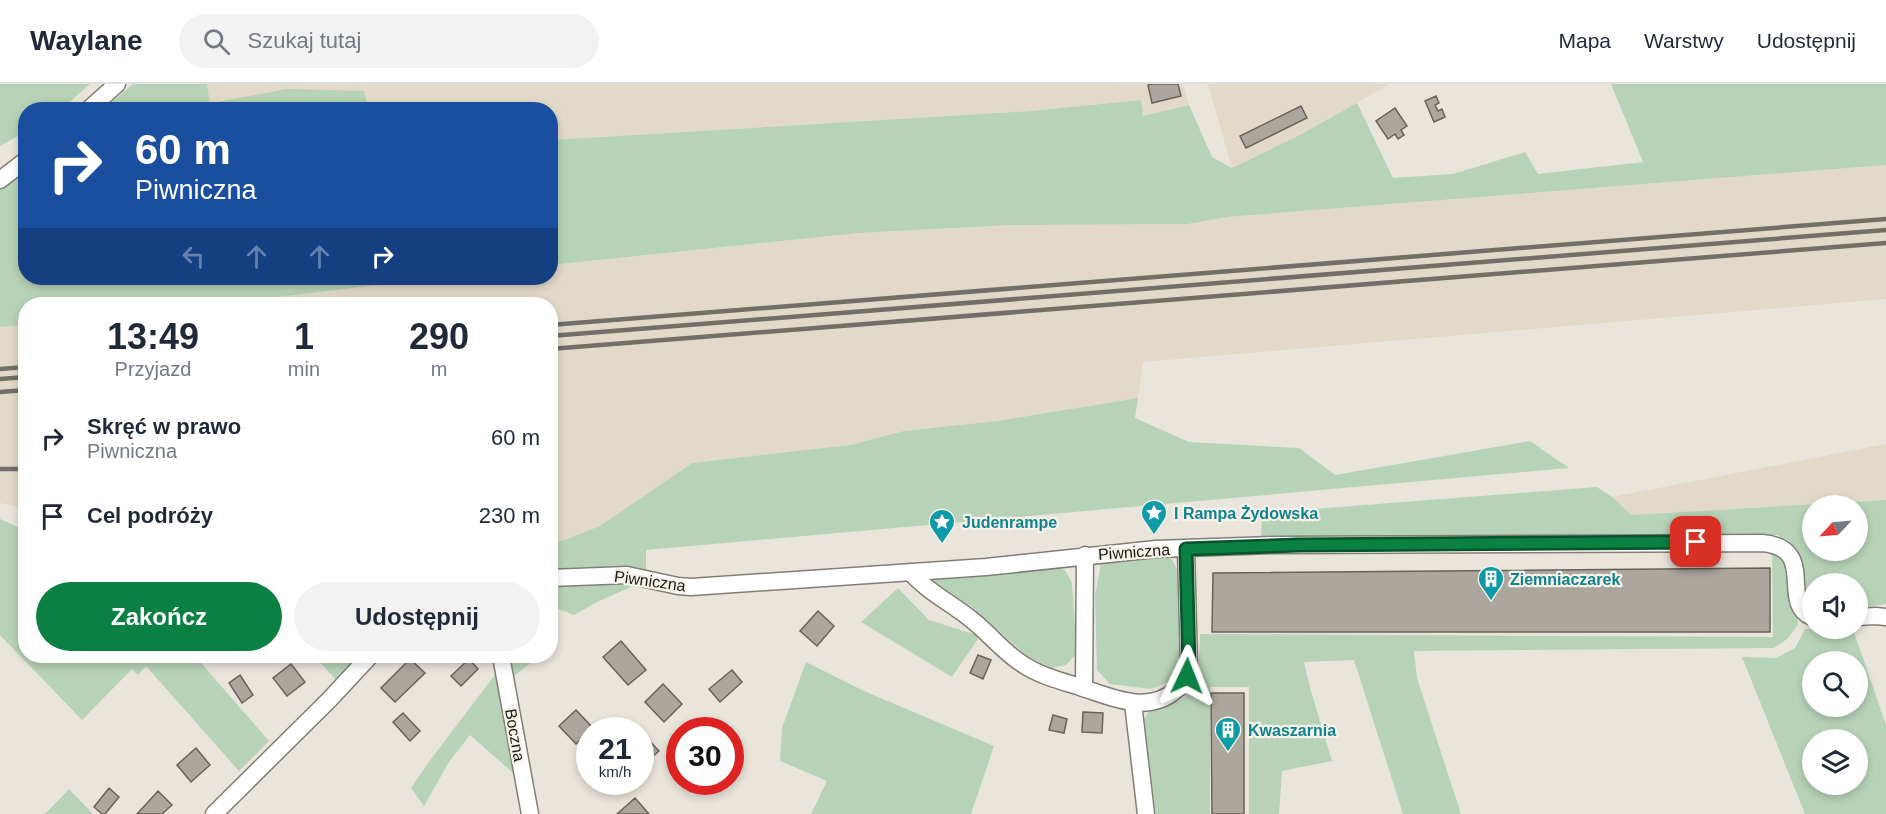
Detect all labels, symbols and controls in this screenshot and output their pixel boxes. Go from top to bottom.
search box [179,14,599,68]
text: Waylane [30,25,143,56]
icon: search [200,25,233,58]
text: Szukaj tutaj [248,28,361,53]
text: Mapa [1559,29,1611,52]
text: Warstwy [1644,29,1724,52]
text: Udostępnij [1757,29,1856,52]
icon: right [36,126,114,204]
text: 60 m [135,126,231,173]
text: Piwniczna [135,175,257,205]
icon: left [177,240,210,273]
icon: ahead [240,240,273,273]
icon: ahead [303,240,336,273]
icon: right [366,240,399,273]
text: 13:49 [107,316,199,357]
text: 1 [294,316,314,357]
text: 290 [409,316,469,357]
text: Przyjazd [115,358,191,380]
text: min [288,358,320,380]
text: m [431,358,447,380]
text: Skręć w prawo [87,414,241,439]
icon: right [36,422,69,455]
text: 60 m [491,425,540,450]
text: Piwniczna [87,440,177,462]
north arrow [1802,495,1868,561]
map controls [1802,495,1868,795]
place icon: I Rampa Żydowska [1139,498,1169,536]
icon: arrive [36,500,69,533]
text: Cel podróży [87,503,213,528]
text: 230 m [479,503,540,528]
place label: I Rampa Żydowska [1174,505,1318,522]
place icon: Judenrampe [927,507,957,545]
place label: Judenrampe [962,514,1057,531]
pin [1670,516,1721,567]
icon: arrive [1679,525,1712,558]
street label: Piwniczna [1097,541,1171,563]
building icon: Ziemniaczarek [1476,564,1506,602]
street label: Piwniczna [613,568,687,594]
place label: Ziemniaczarek [1510,571,1620,588]
button: sound [1802,573,1868,639]
button: Zakończ [36,582,282,651]
button: Udostępnij [294,582,540,651]
position arrow [1155,644,1219,708]
button: search [1802,651,1868,717]
street label: Boczna [502,707,528,763]
building icon: Kwaszarnia [1213,715,1243,753]
speed limit sign: 30 [666,717,744,795]
place label: Kwaszarnia [1248,722,1336,739]
button: layers [1802,729,1868,795]
text: 21 [598,732,632,765]
text: km/h [599,763,631,780]

